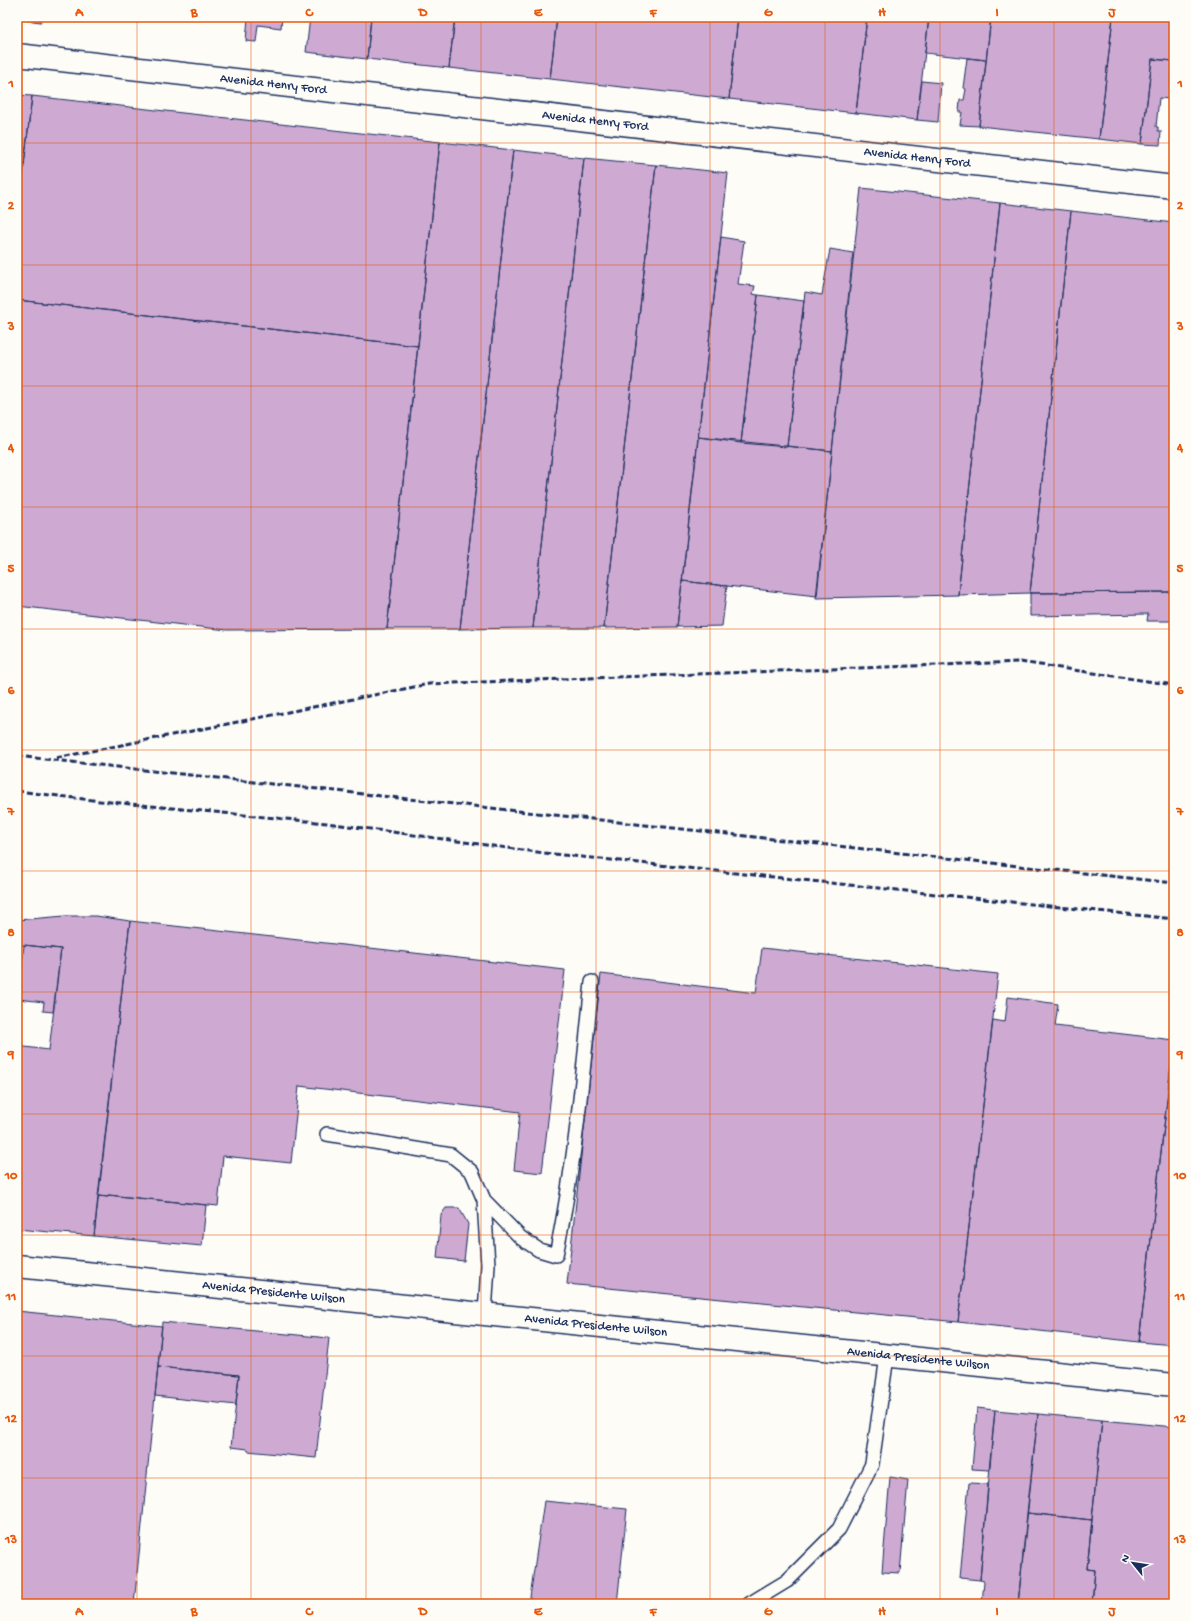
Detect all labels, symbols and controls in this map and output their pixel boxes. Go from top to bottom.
text: A [74,6,84,21]
text: B [190,6,199,21]
text: C [304,6,314,21]
text: D [418,6,428,21]
text: E [534,6,543,21]
text: F [649,6,658,21]
text: G [764,6,773,21]
text: H [878,6,886,21]
text: I [995,6,999,21]
text: J [1108,6,1117,21]
street label: Avenida Henry Ford [219,71,329,98]
text: 1 [7,77,14,92]
text: 1 [1176,77,1183,92]
street label: Avenida Henry Ford [541,107,651,135]
street label: Avenida Henry Ford [863,144,973,171]
text: 2 [8,199,15,214]
text: 2 [1177,199,1184,214]
text: 3 [7,320,15,335]
text: 3 [1176,320,1184,335]
text: 4 [7,441,15,456]
text: 4 [1176,441,1184,456]
text: 5 [8,562,15,577]
text: 5 [1177,562,1184,577]
text: 6 [8,684,15,699]
text: 6 [1177,684,1184,699]
text: 7 [7,805,16,820]
text: 7 [1176,805,1185,820]
text: 8 [7,926,15,941]
text: 8 [1176,926,1184,941]
text: 9 [7,1048,15,1063]
text: 9 [1176,1048,1184,1063]
text: 10 [4,1169,18,1184]
text: 10 [1173,1169,1187,1184]
street label: Avenida Presidente Wilson [202,1278,347,1307]
text: 11 [5,1290,16,1305]
text: 11 [1174,1290,1185,1305]
street label: Avenida Presidente Wilson [524,1311,669,1340]
street label: Avenida Presidente Wilson [846,1344,991,1374]
text: 12 [4,1412,17,1427]
text: 12 [1173,1412,1186,1427]
text: 13 [4,1533,17,1548]
text: 13 [1173,1533,1186,1548]
north arrow [1113,1543,1153,1583]
text: N [1119,1553,1133,1565]
text: A [74,1605,84,1620]
text: B [190,1605,199,1620]
text: C [304,1605,314,1620]
text: D [418,1605,428,1620]
text: E [534,1605,543,1620]
text: F [649,1605,658,1620]
text: G [764,1605,773,1620]
text: H [878,1605,886,1620]
text: I [995,1605,999,1620]
text: J [1108,1605,1117,1620]

